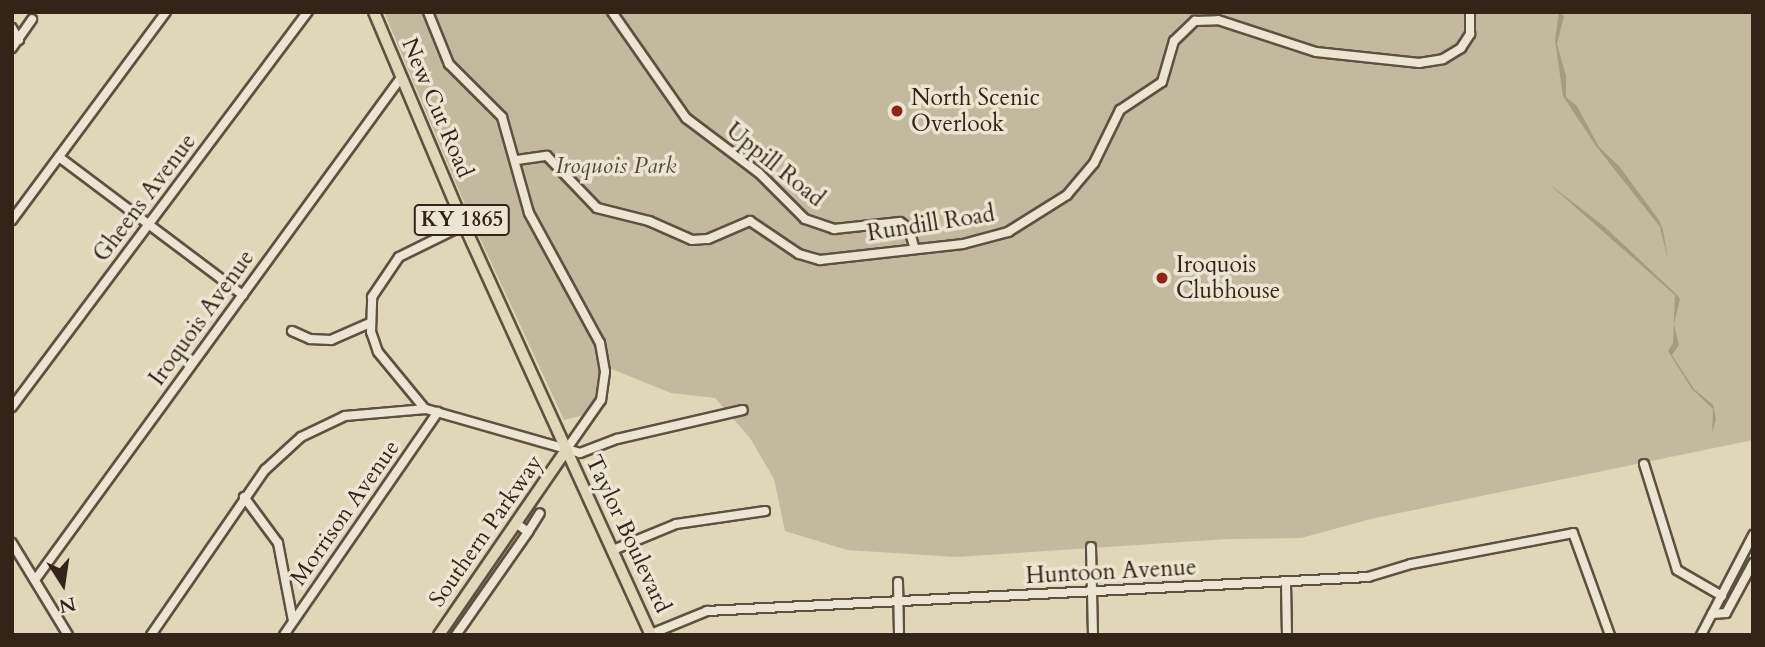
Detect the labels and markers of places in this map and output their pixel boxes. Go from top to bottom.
place label: North Scenic Overlook [911,84,1040,138]
marker: North Scenic Overlook [889,103,905,119]
place label: Iroquois Clubhouse [1176,251,1280,305]
marker: Iroquois Clubhouse [1154,270,1170,286]

